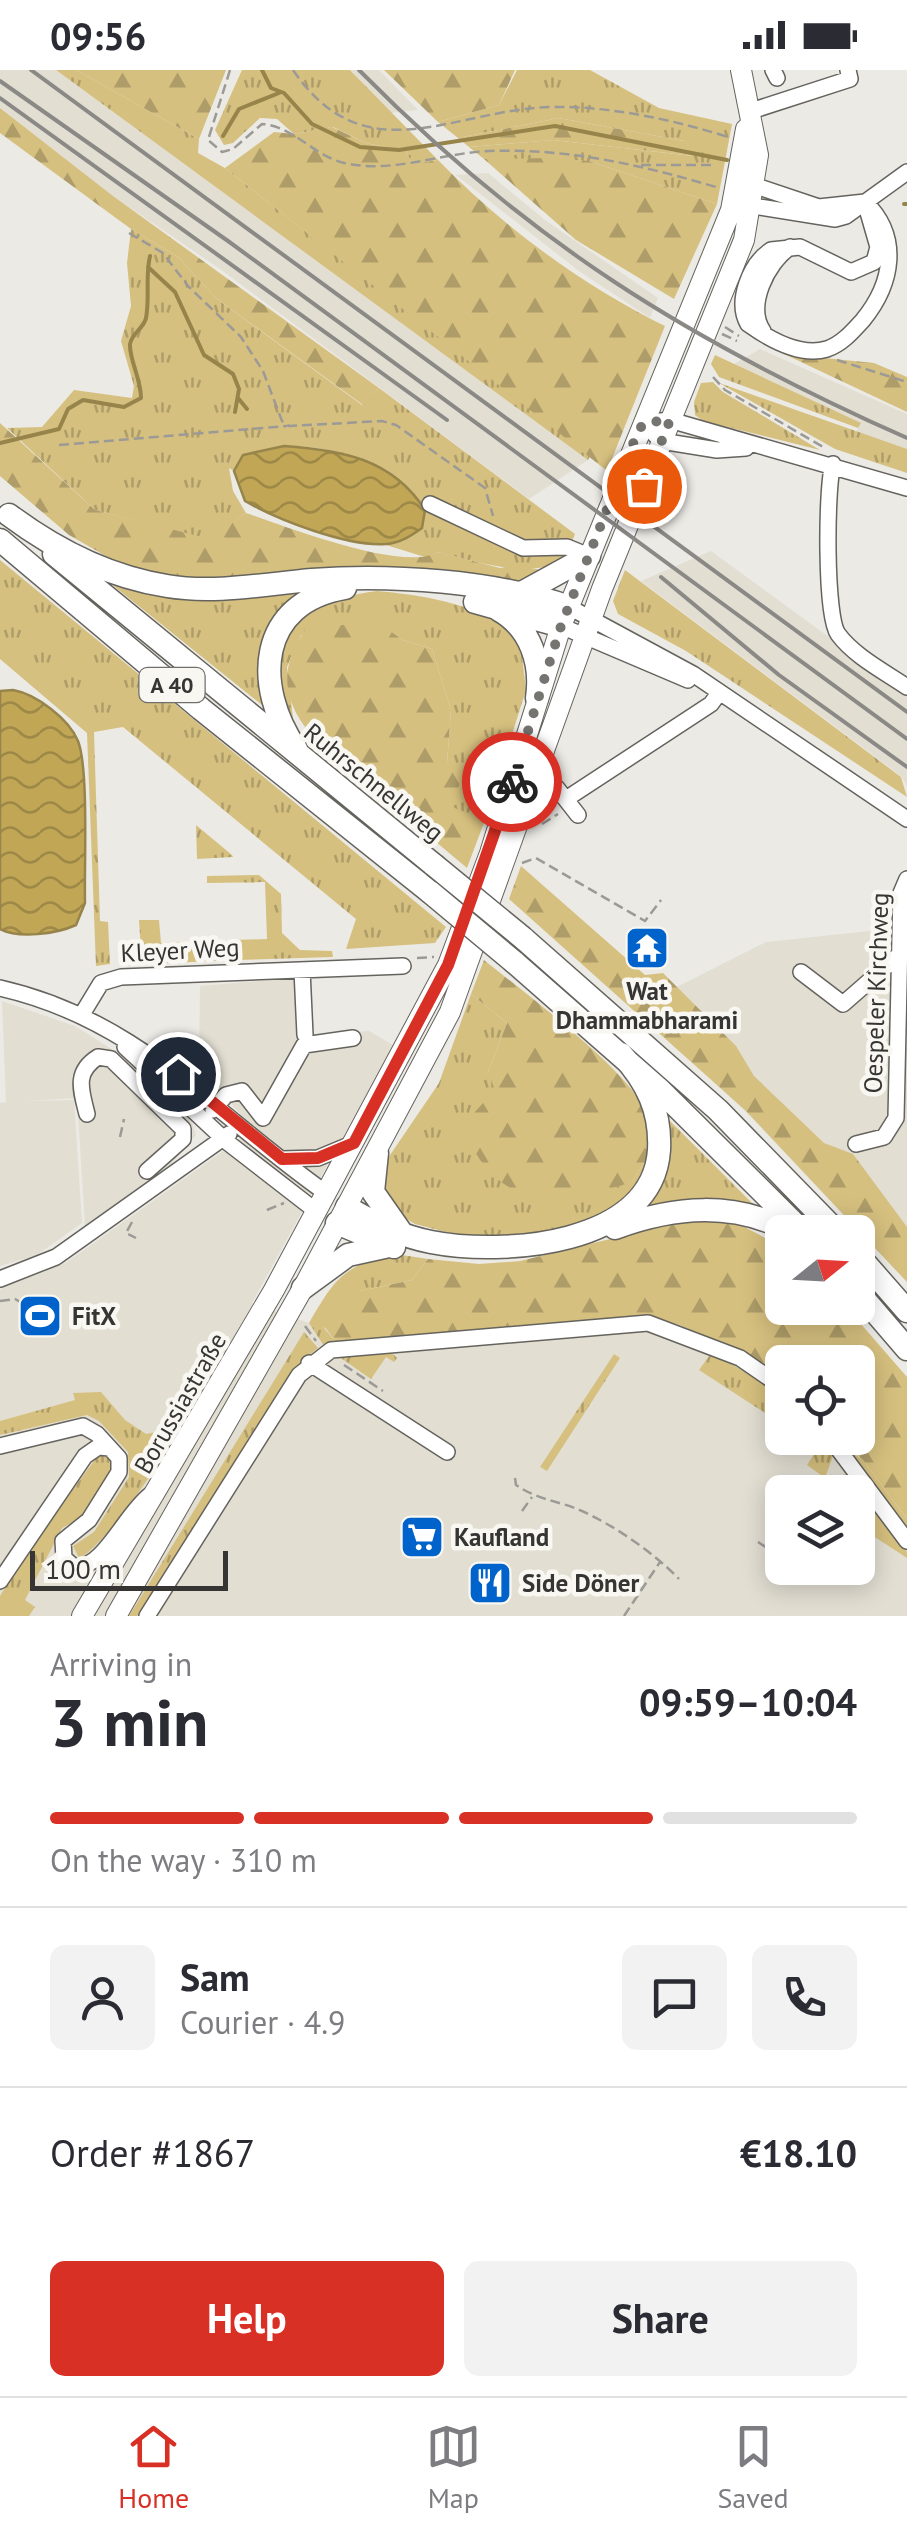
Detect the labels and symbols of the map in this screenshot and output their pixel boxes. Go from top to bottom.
pin [602,444,687,529]
road number: A 40 [140,668,204,702]
street label: Ruhrschnellweg [298,716,450,848]
courier [462,732,562,832]
street label: Oespeler Kirchweg [857,892,895,1094]
temple icon: Wat Dhammabharami [624,925,670,971]
street label: Kleyer Weg [120,931,240,969]
place label: Wat Dhammabharami [556,975,738,1036]
pin [136,1032,221,1117]
north arrow [765,1215,875,1325]
sports icon: FitX [17,1293,63,1339]
place label: FitX [72,1300,116,1332]
street label: Borussiastraße [127,1327,233,1479]
supermarket icon: Kaufland [399,1514,445,1560]
place label: Kaufland [454,1521,549,1553]
scale bar [30,1546,228,1590]
restaurant icon: Side Döner [467,1560,513,1606]
place label: Side Döner [522,1567,639,1599]

